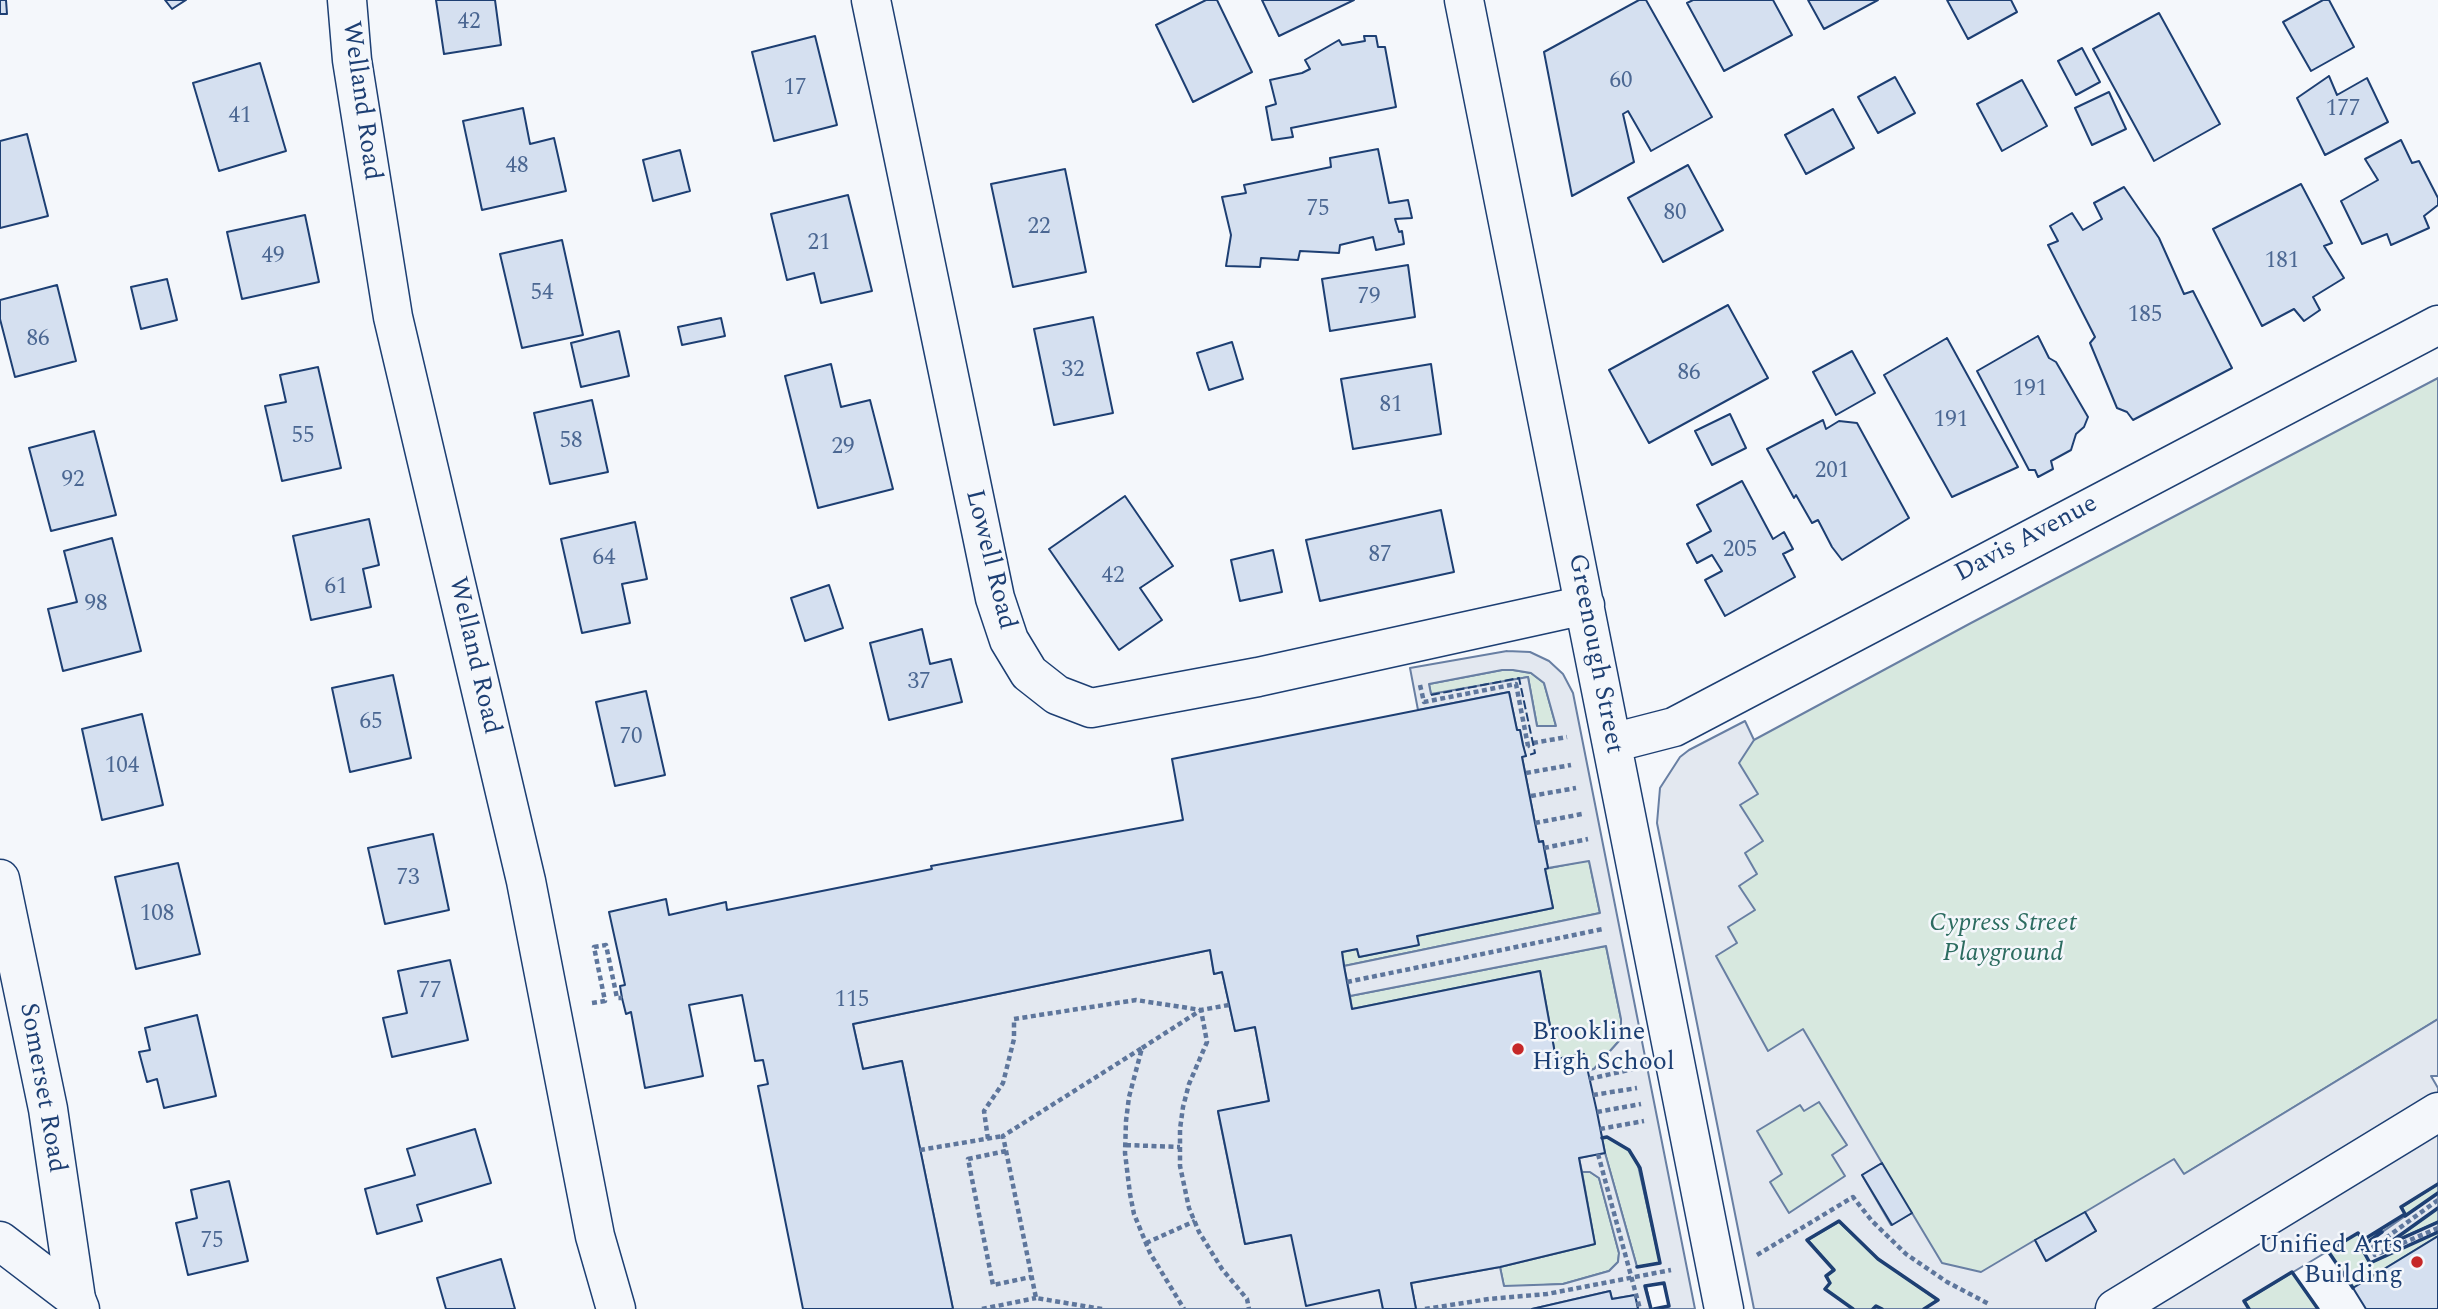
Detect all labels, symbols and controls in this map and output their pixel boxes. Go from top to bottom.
house number: 42 [458,9,480,37]
street label: Welland Road [333,19,387,183]
house number: 60 [1610,68,1632,96]
house number: 17 [784,75,806,103]
house number: 177 [2326,96,2360,124]
house number: 41 [229,103,251,131]
house number: 48 [506,153,528,181]
house number: 75 [1307,196,1329,224]
house number: 80 [1664,200,1686,228]
house number: 22 [1028,214,1050,242]
house number: 21 [808,230,830,258]
house number: 49 [262,243,284,271]
house number: 181 [2265,248,2299,276]
house number: 54 [531,280,553,308]
house number: 79 [1358,284,1380,312]
house number: 185 [2128,302,2162,330]
house number: 86 [27,326,49,354]
house number: 32 [1062,357,1084,385]
house number: 86 [1678,360,1700,388]
house number: 191 [2013,376,2047,404]
house number: 81 [1380,392,1402,420]
house number: 191 [1934,407,1968,435]
house number: 55 [292,423,314,451]
house number: 58 [560,428,582,456]
house number: 29 [832,434,854,462]
house number: 201 [1815,458,1849,486]
house number: 92 [62,467,84,495]
street label: Lowell Road [957,487,1021,633]
street label: Davis Avenue [1950,489,2104,591]
house number: 205 [1723,537,1757,565]
house number: 87 [1369,542,1391,570]
house number: 64 [593,545,615,573]
street label: Greenough Street [1559,551,1629,757]
house number: 42 [1102,563,1124,591]
house number: 61 [325,574,347,602]
street label: Welland Road [440,574,506,738]
house number: 98 [85,591,107,619]
house number: 37 [908,669,930,697]
house number: 65 [360,709,382,737]
house number: 70 [620,724,642,752]
house number: 104 [105,753,139,781]
house number: 73 [397,865,419,893]
house number: 108 [140,901,174,929]
park label: Cypress Street Playground [1929,909,2077,970]
house number: 77 [419,978,441,1006]
house number: 115 [835,987,869,1015]
street label: Somerset Road [11,1001,71,1175]
place label: Brookline High School [1532,1018,1675,1080]
marker: Brookline High School [1510,1041,1526,1057]
house number: 75 [201,1228,223,1256]
place label: Unified Arts Building [2258,1231,2403,1292]
marker: Unified Arts Building [2409,1254,2425,1270]

